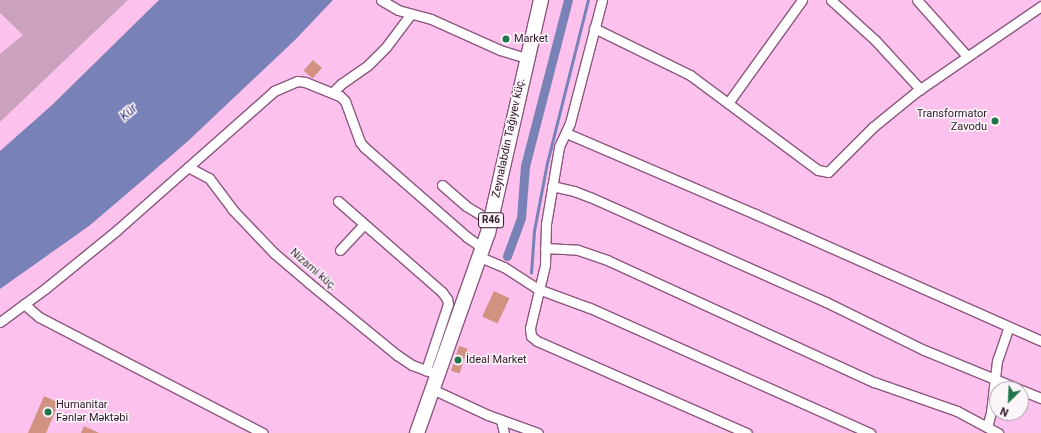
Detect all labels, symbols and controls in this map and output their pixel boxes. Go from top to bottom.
place label: Market [514,32,548,46]
marker: Market [501,34,511,44]
street label: Zeynalabdin Tağıyev küç. [490,77,528,199]
water label: Kür [118,102,140,124]
place label: Transformator Zavodu [917,108,987,134]
marker: Transformator Zavodu [990,116,1000,126]
road number: R46 [478,212,504,228]
street label: Nizami küç. [287,246,339,294]
place label: İdeal Market [466,353,527,367]
marker: İdeal Market [453,355,463,365]
north arrow [989,381,1029,421]
place label: Humanitar Fənlər Məktəbi [56,399,128,425]
text: N [998,404,1011,419]
marker: Humanitar Fənlər Məktəbi [43,407,53,417]

